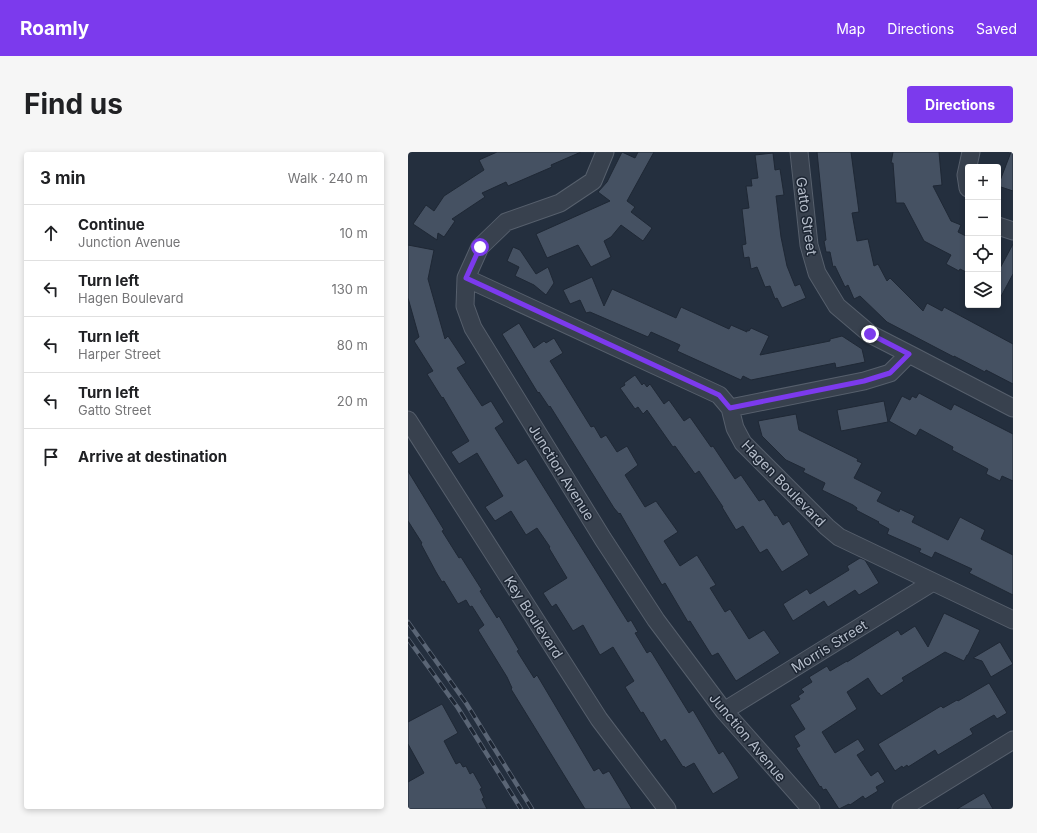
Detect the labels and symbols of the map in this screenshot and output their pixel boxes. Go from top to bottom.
street label: Gatto Street [793,176,821,257]
route start [471,238,489,256]
route end [861,325,879,343]
street label: Junction Avenue [526,421,598,523]
street label: Hagen Boulevard [738,436,830,530]
street label: Key Boulevard [501,573,567,661]
street label: Morris Street [788,616,870,676]
street label: Junction Avenue [706,689,790,785]

